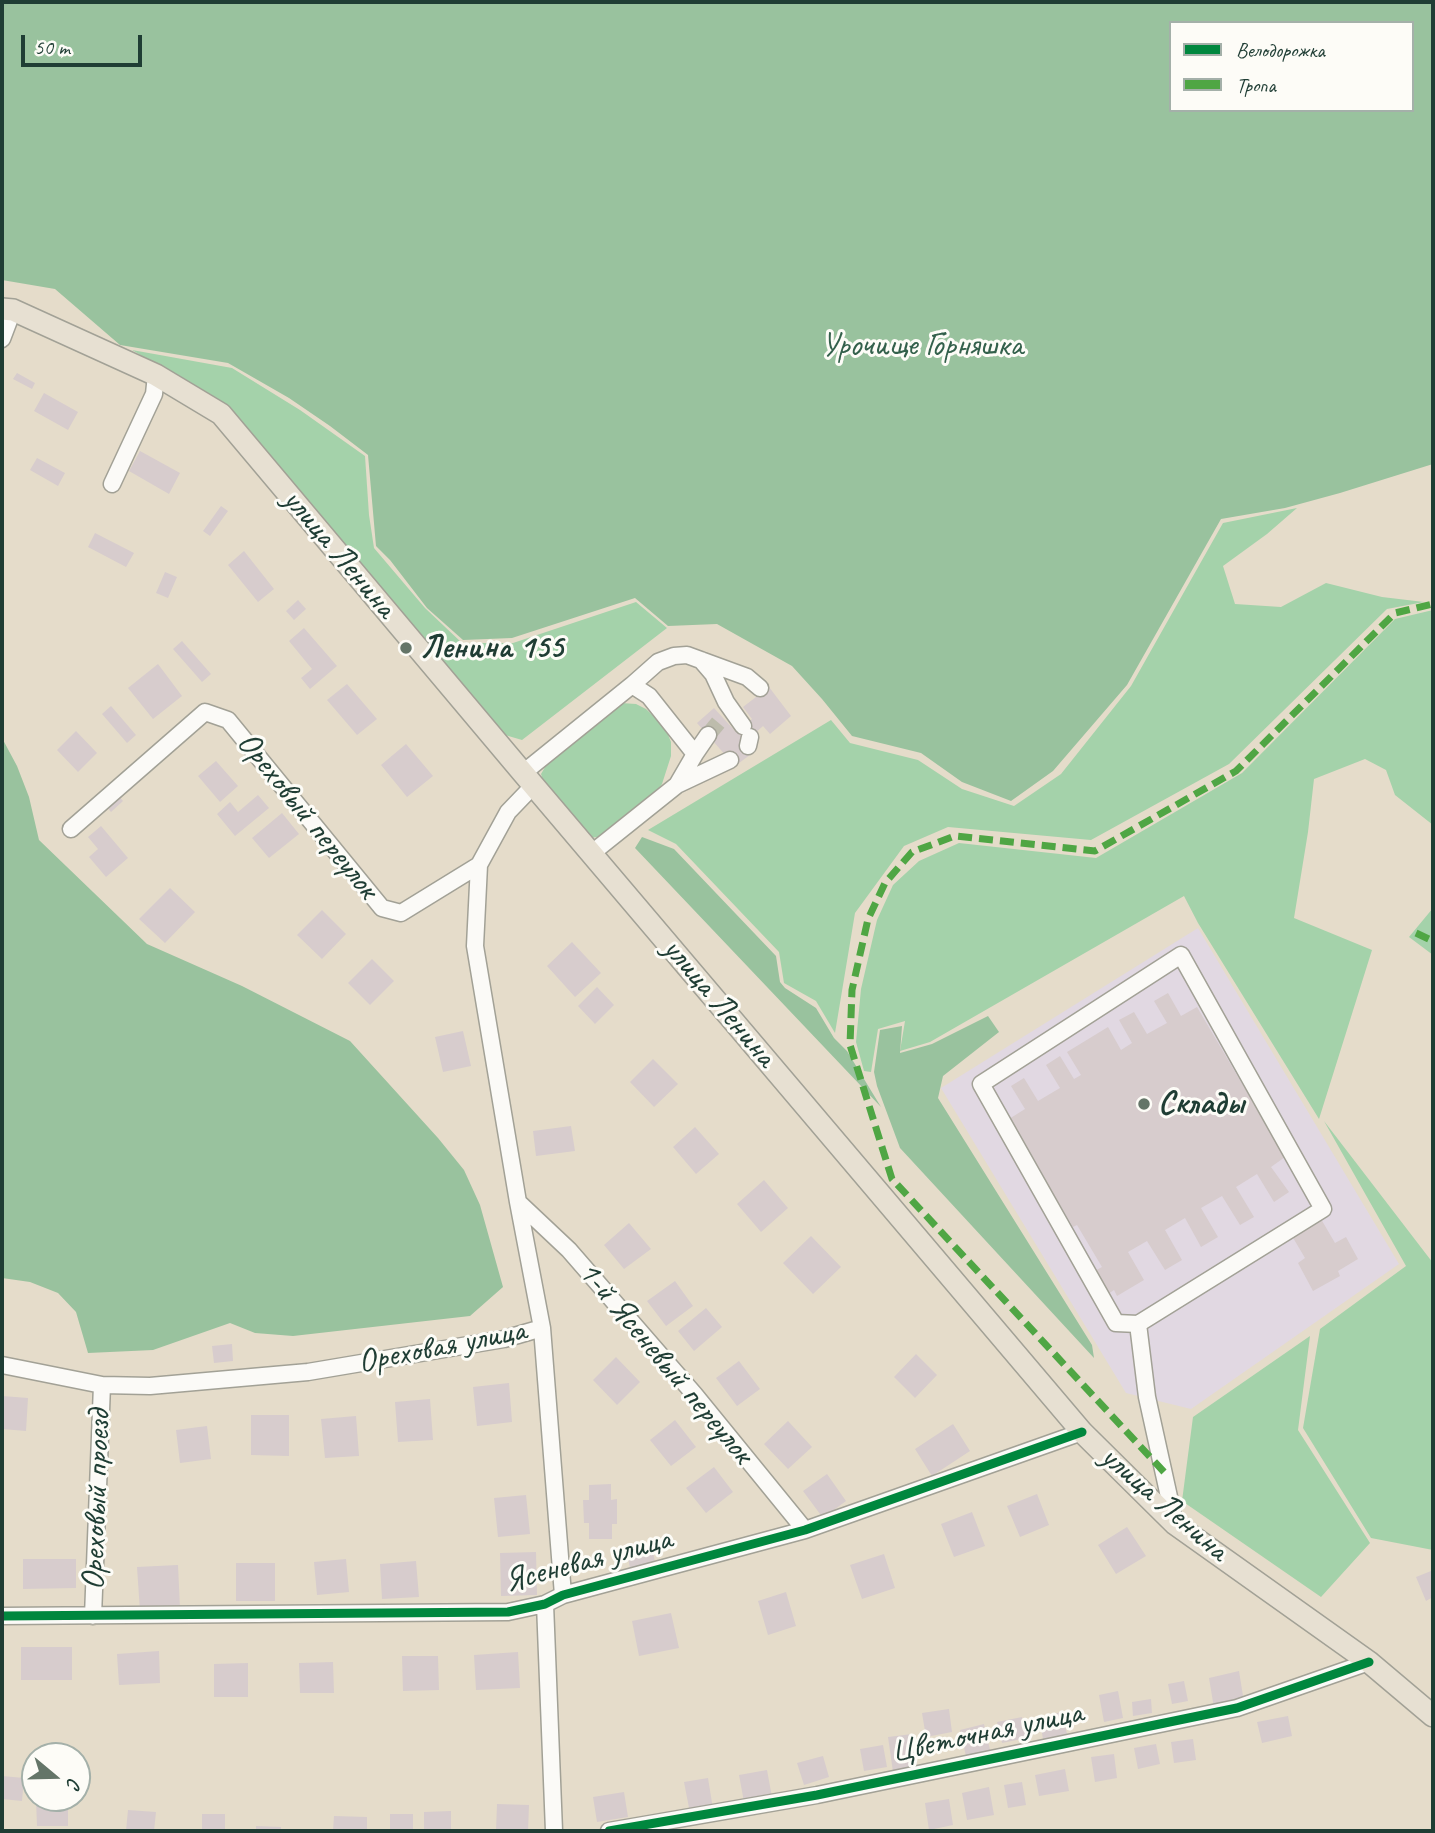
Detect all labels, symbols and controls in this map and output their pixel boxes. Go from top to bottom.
scale bar [24,21,145,65]
legend [1169,21,1414,112]
text: 50 m [34,34,70,60]
text: Велодорожка [1236,37,1325,63]
text: Тропа [1236,72,1276,98]
park label: Урочище Горняшка [821,326,1023,366]
street label: улица Ленина [274,481,404,627]
place label: Ленина 155 [420,628,563,668]
marker: Ленина 155 [398,640,414,656]
street label: Ореховый переулок [228,724,386,908]
street label: улица Ленина [654,930,784,1076]
place label: Склады [1158,1084,1244,1124]
marker: Склады [1136,1096,1152,1112]
street label: 1-й Ясеневый переулок [569,1254,761,1472]
street label: Ореховая улица [355,1311,529,1383]
street label: Ореховый проезд [74,1409,120,1591]
street label: улица Ленина [1092,1438,1236,1570]
street label: Ясеневая улица [500,1520,676,1602]
street label: Цветочная улица [888,1693,1086,1773]
north arrow [21,1742,91,1812]
text: С [61,1775,87,1792]

